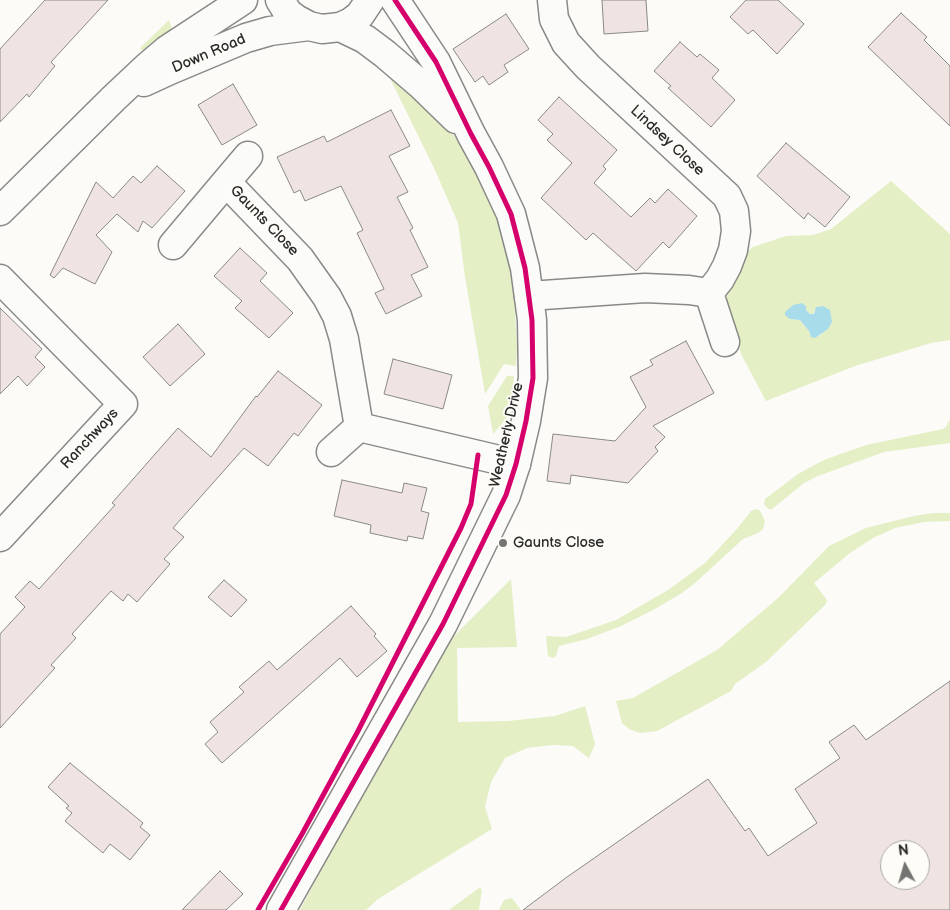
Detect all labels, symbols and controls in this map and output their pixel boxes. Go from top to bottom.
street label: Down Road [170,30,248,78]
street label: Lindsey Close [626,102,708,180]
street label: Gaunts Close [226,182,302,260]
street label: Weatherly Drive [486,381,528,489]
street label: Ranchways [57,405,123,473]
place label: Gaunts Close [513,534,604,552]
marker: Gaunts Close [497,537,509,549]
north arrow [880,840,930,890]
text: N [897,842,910,860]

